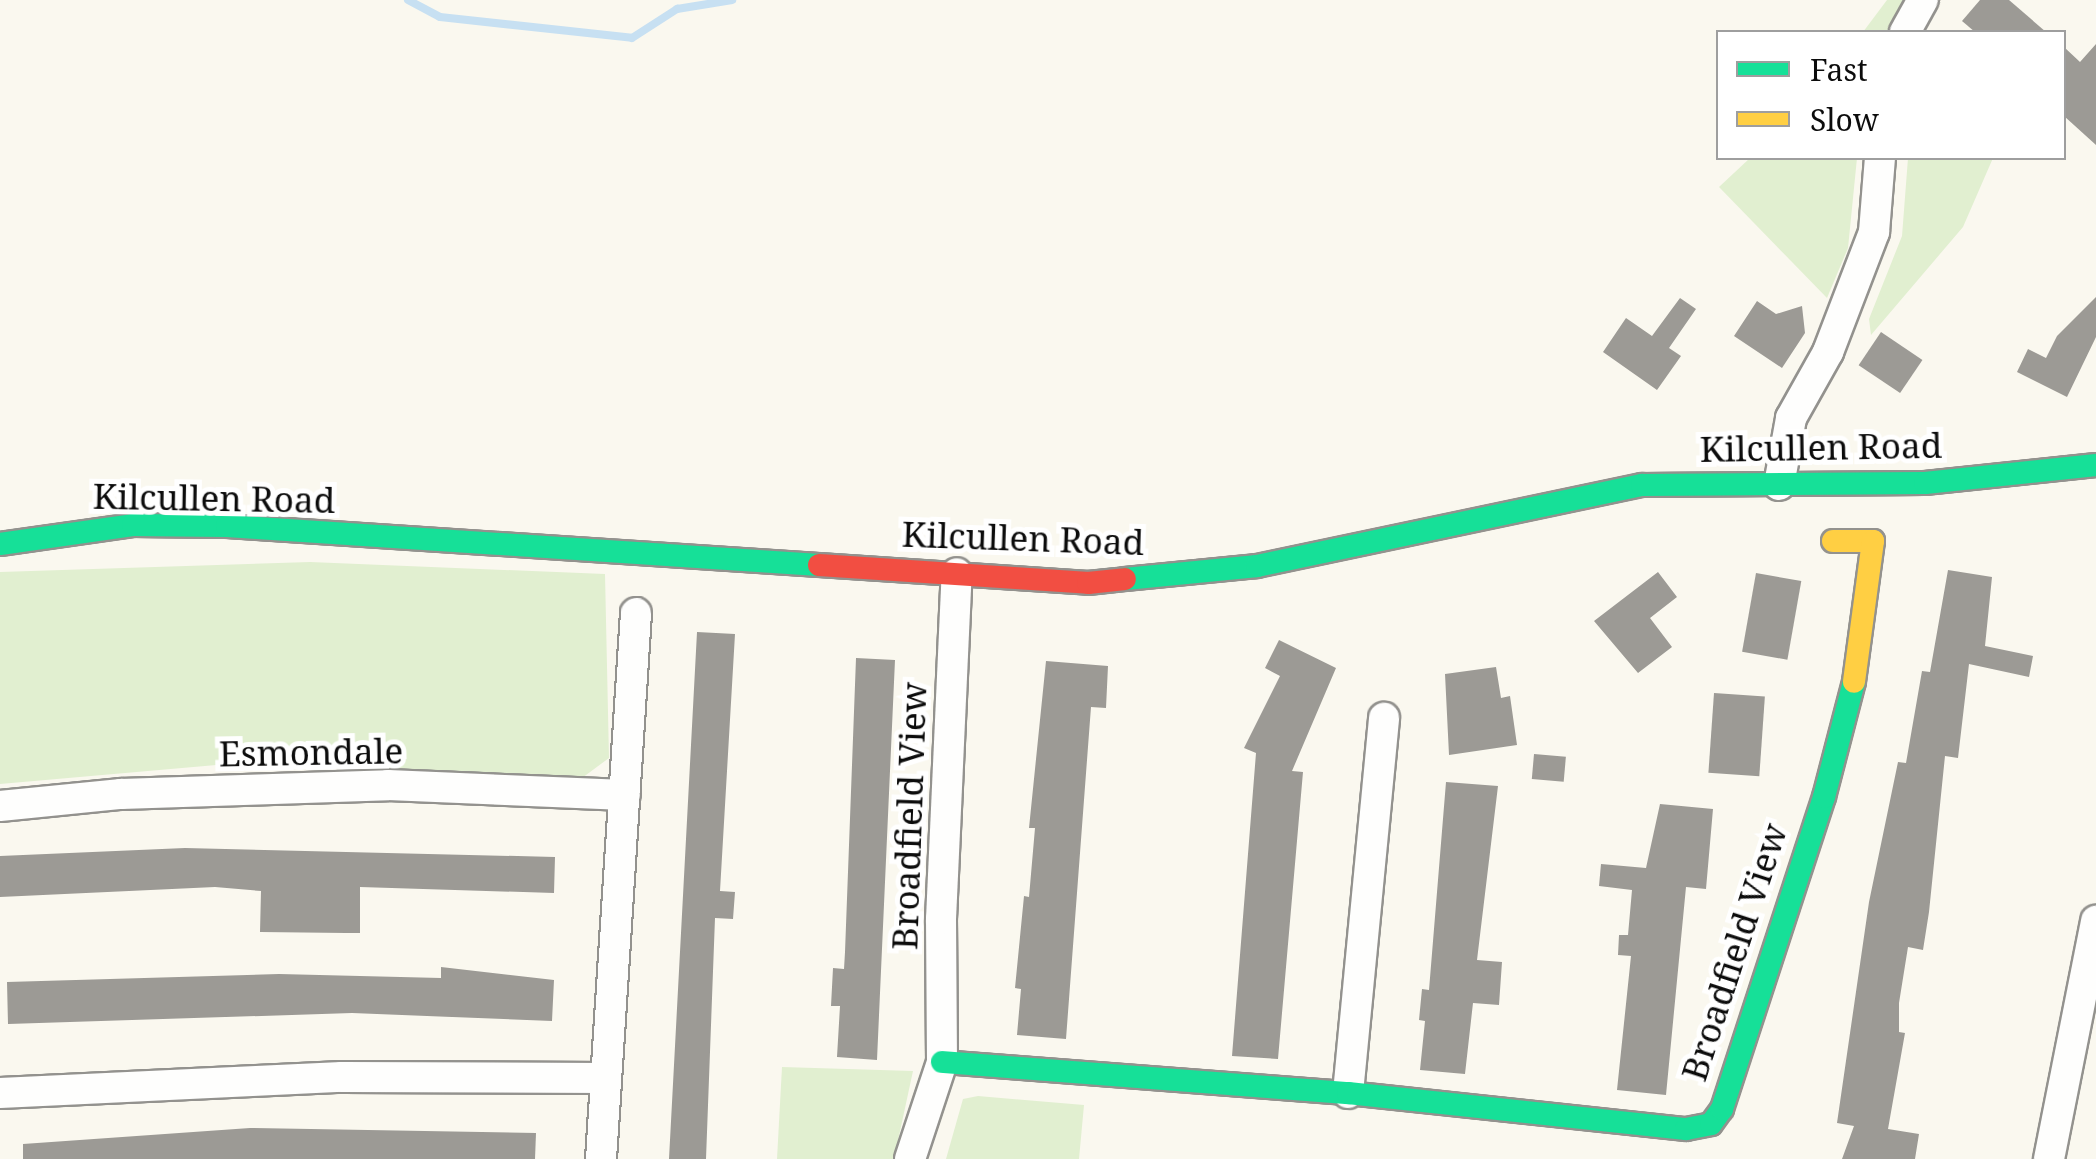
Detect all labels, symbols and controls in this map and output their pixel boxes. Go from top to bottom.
legend [1716,30,2066,160]
text: Fast [1810,49,1867,90]
text: Slow [1810,99,1879,140]
street label: Kilcullen Road [1699,424,1943,470]
street label: Kilcullen Road [92,475,336,521]
street label: Kilcullen Road [901,513,1145,563]
street label: Broadfield View [883,681,935,951]
street label: Esmondale [219,729,403,775]
street label: Broadfield View [1673,818,1795,1086]

